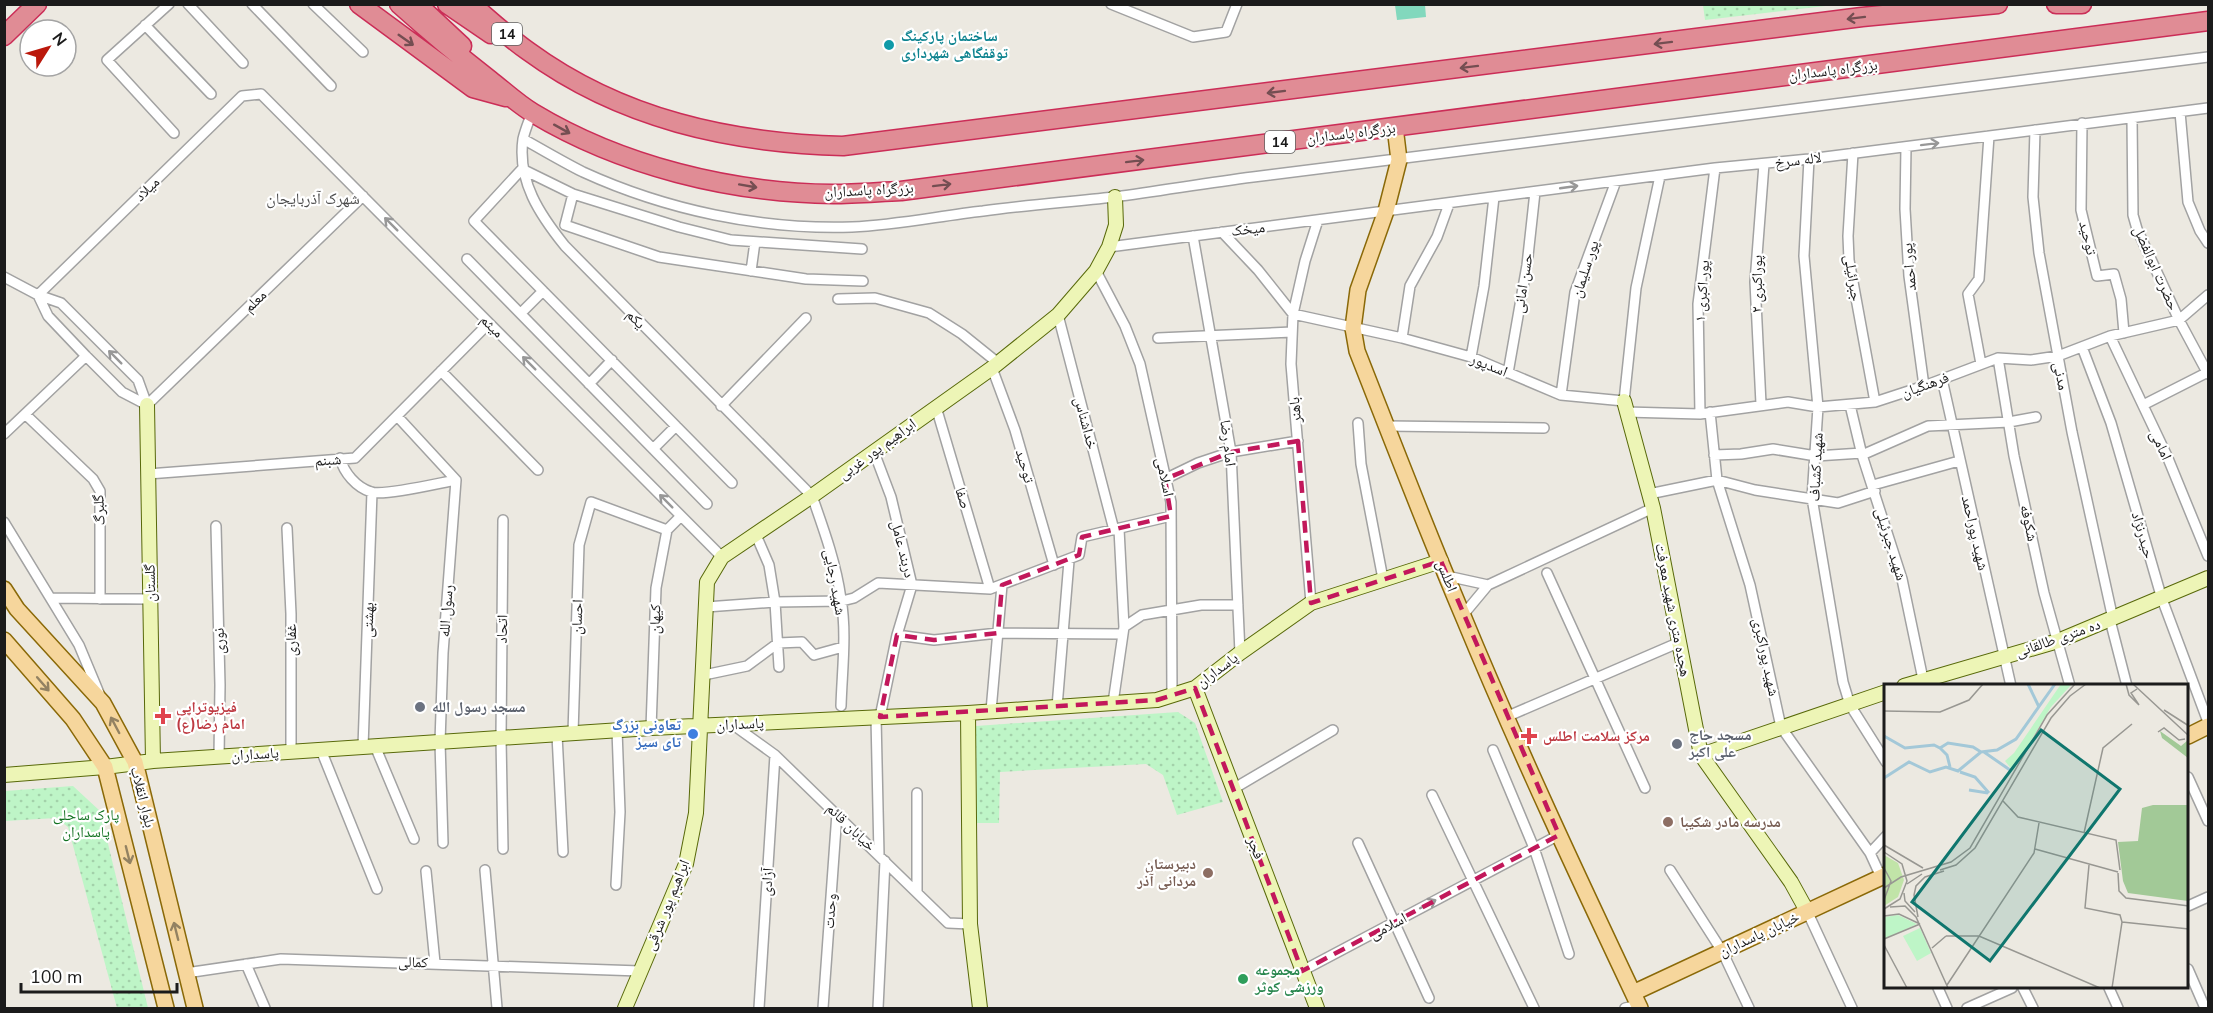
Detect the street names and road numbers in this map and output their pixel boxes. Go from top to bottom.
road number: 14 [492,23,522,45]
street label: بزرگراه پاسداران [1787,55,1879,85]
street label: بزرگراه پاسداران [1305,118,1397,148]
road number: 14 [1265,131,1295,153]
street label: لاله سرخ [1773,147,1823,173]
street label: میلاد [130,172,164,206]
street label: بزرگراه پاسداران [824,178,914,202]
street label: میخک [1230,217,1266,241]
street label: توحید [2074,219,2102,258]
street label: حضرت ابوالفضل [2128,223,2184,314]
street label: پور سلیمان [1566,238,1604,300]
street label: پور احمد [1897,242,1921,292]
street label: حسن امانی [1508,251,1538,315]
street label: جبرائیلی [1839,253,1867,303]
street label: پوراکبری ۲ [1747,255,1767,313]
street label: پور اکبری ۱ [1690,259,1714,323]
street label: معلم [239,285,271,317]
street label: یکم [622,305,650,333]
street label: میثم [476,310,508,342]
street label: اسدپور [1466,348,1511,381]
street label: مدنی [2048,360,2074,392]
street label: فرهنگیان [1898,367,1952,403]
street label: خداشناس [1069,395,1103,452]
street label: باهنر [1284,396,1306,425]
street label: ابراهیم پور غربی [834,414,920,484]
street label: امام رضا [1215,419,1241,467]
street label: امامی [2145,427,2177,463]
street label: شهید کشباف [1804,432,1828,502]
street label: توحید [1011,447,1039,486]
street label: شبنم [314,449,342,471]
street label: اسلامی [1151,455,1179,499]
street label: صفا [950,485,976,511]
street label: گلبرگ [88,494,110,526]
street label: شهید پوراحمد [1957,494,1993,573]
street label: شکوفه [2015,503,2043,543]
street label: شهید جبرئیلی [1870,505,1912,583]
street label: حیدرنژاد [2127,509,2159,561]
street label: دربند عامل [886,518,920,580]
street label: هجده متری شهید معرفت [1650,541,1696,679]
street label: شهید رجایی [819,548,851,617]
street label: اطلس [1432,557,1462,595]
street label: گلستان [140,564,160,602]
street label: رسول الله [434,584,458,638]
street label: احسان [566,599,588,635]
street label: بهشتی [357,602,379,638]
street label: کیهان [644,604,666,634]
street label: اتحاد [492,614,512,644]
street label: ده متری طالقانی [2013,614,2103,662]
street label: شهید پوراکبری [1748,616,1784,698]
street label: غفاری [281,623,301,656]
street label: نوری [209,628,229,654]
street label: پاسداران [1192,648,1242,692]
street label: پاسداران [716,713,764,735]
street label: پاسداران [231,742,279,766]
street label: بلوار انقلاب [126,764,160,830]
street label: خیابان قائم [822,798,880,856]
street label: فجر [1242,833,1269,862]
street label: ابراهیم پور شرقی [640,857,694,953]
street label: آزادی [756,866,778,897]
street label: وحدت [819,893,841,929]
street label: خیابان پاسداران [1715,906,1803,961]
street label: اسلامی [1366,908,1410,944]
street label: کمالی [398,951,428,973]

